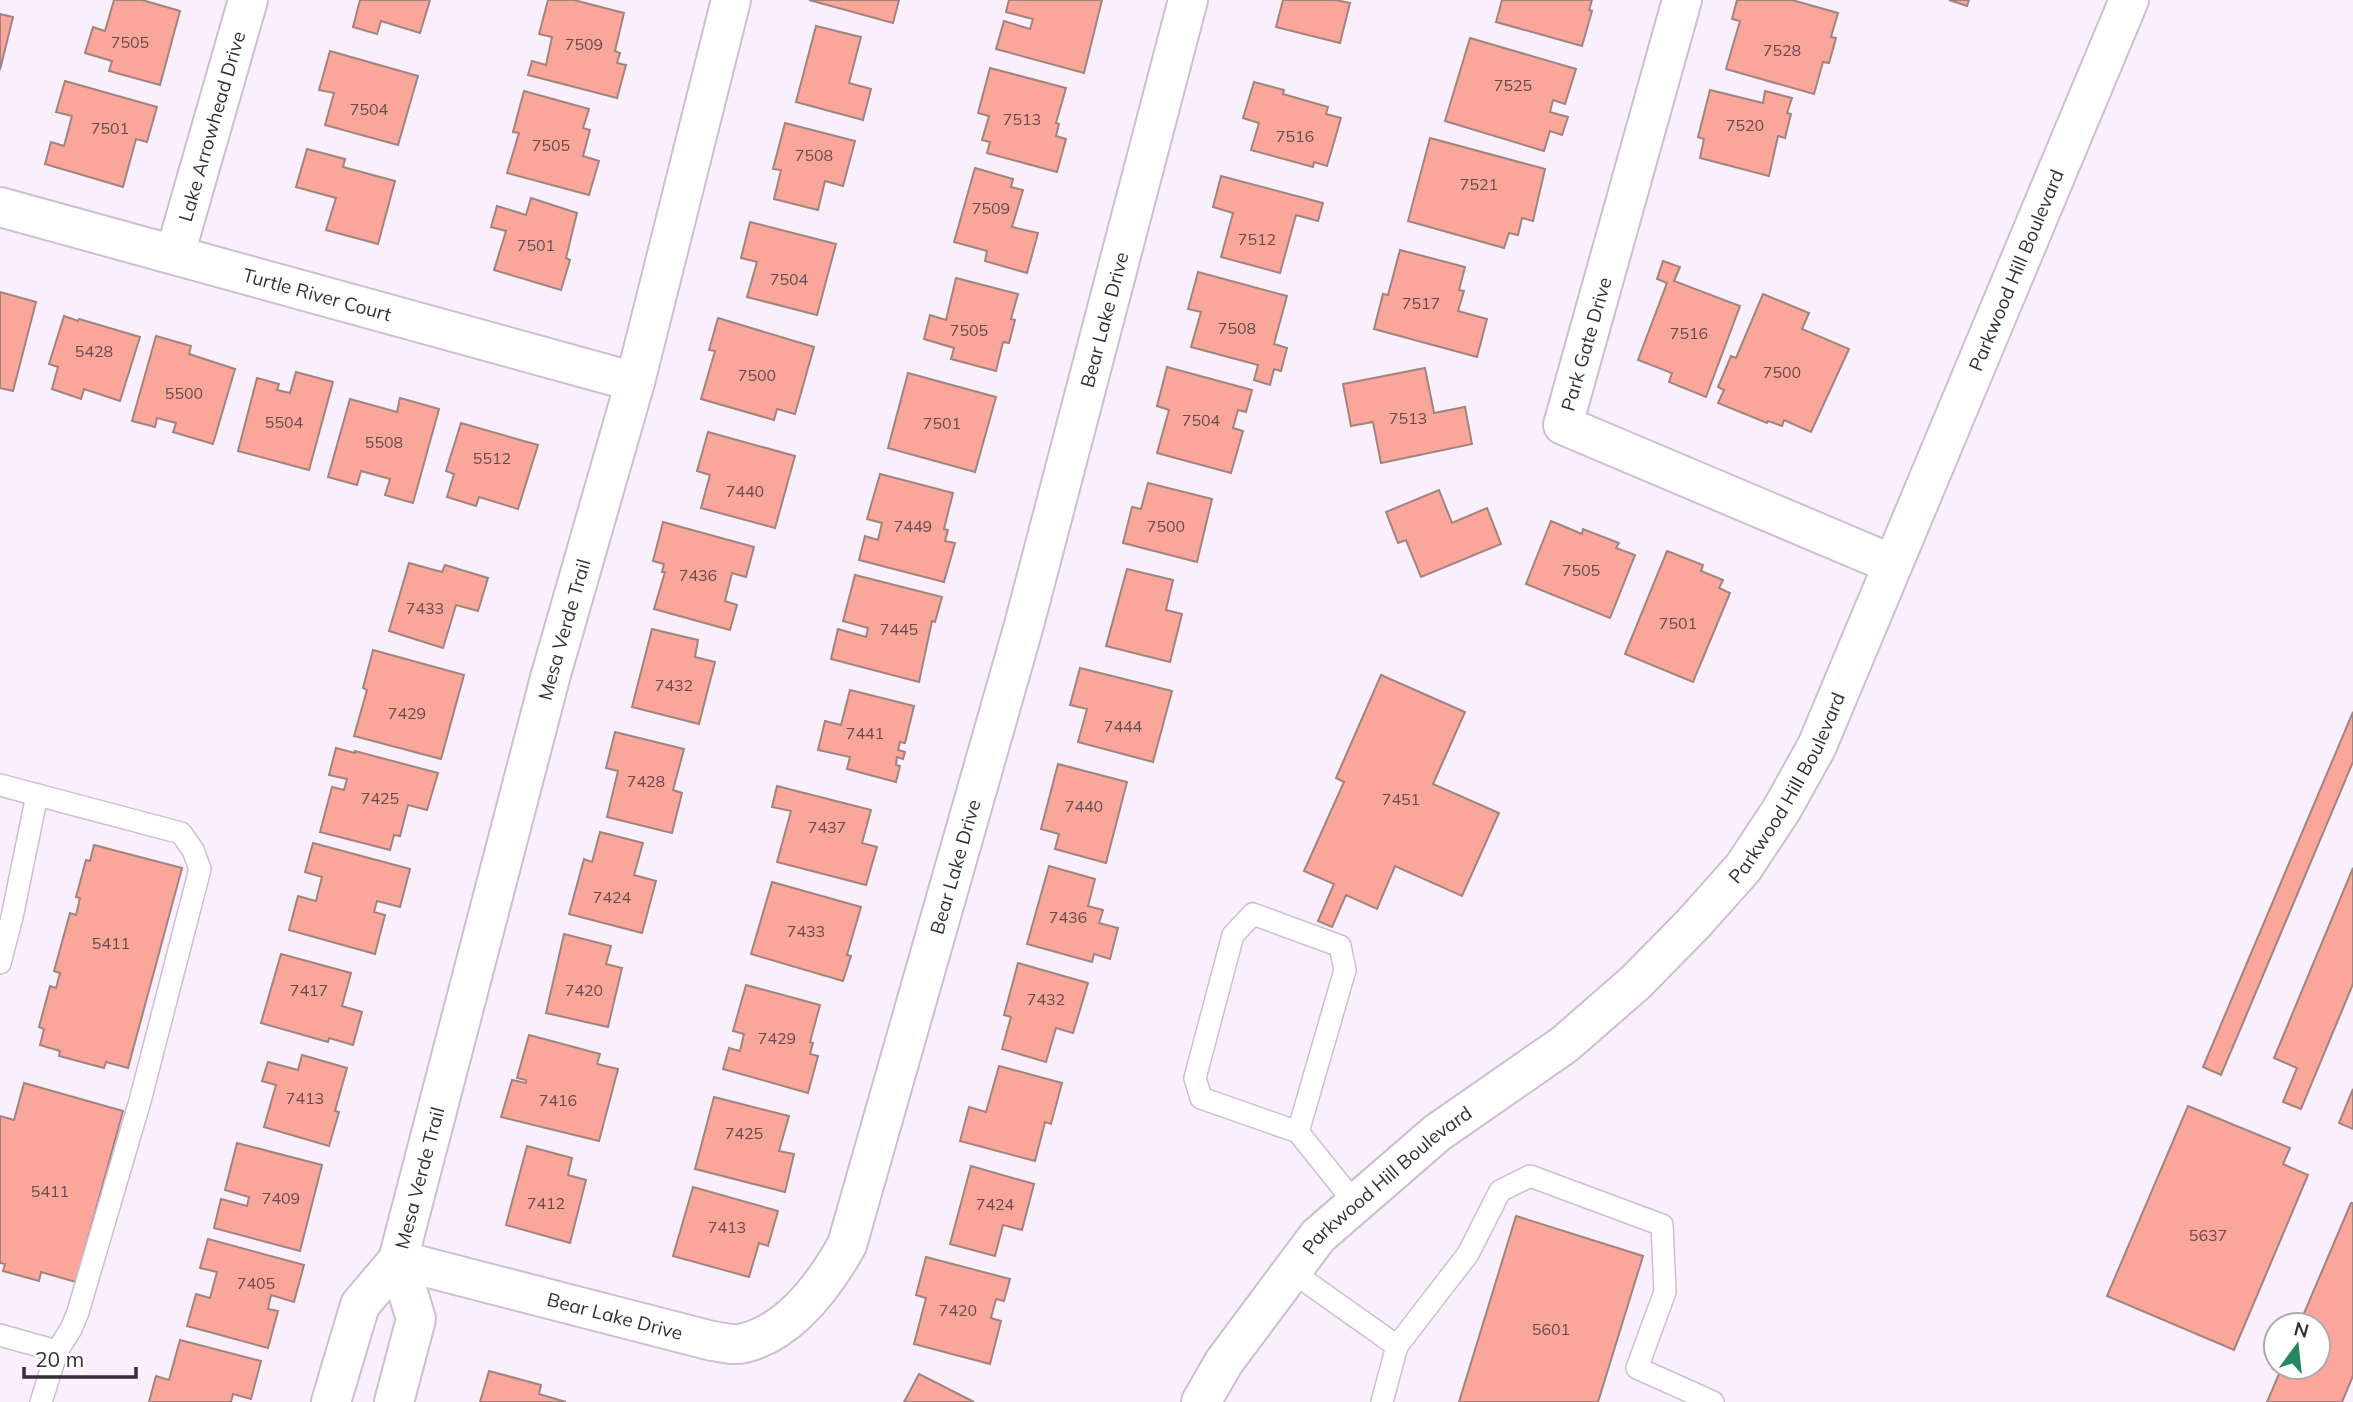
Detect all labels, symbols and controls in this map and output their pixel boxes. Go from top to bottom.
street label: Lake Arrowhead Drive [173,28,250,224]
house number: 7505 [111,32,149,52]
house number: 7509 [565,34,603,54]
house number: 7528 [1763,40,1801,60]
house number: 7525 [1494,75,1532,95]
house number: 7504 [350,99,389,119]
house number: 7513 [1003,109,1041,129]
house number: 7520 [1726,115,1764,135]
house number: 7501 [91,118,129,138]
house number: 7516 [1276,126,1314,146]
house number: 7505 [532,135,570,155]
house number: 7508 [795,145,833,165]
street label: Parkwood Hill Boulevard [1963,166,2069,374]
house number: 7521 [1460,174,1498,194]
house number: 7509 [972,198,1010,218]
house number: 7512 [1238,229,1276,249]
house number: 7501 [517,235,555,255]
street label: Bear Lake Drive [1075,249,1133,390]
street label: Turtle River Court [240,263,394,326]
house number: 7504 [770,269,809,289]
street label: Park Gate Drive [1555,274,1617,414]
house number: 7517 [1402,293,1440,313]
house number: 7508 [1218,318,1256,338]
house number: 7505 [950,320,988,340]
house number: 7516 [1670,323,1708,343]
house number: 5428 [75,341,113,361]
house number: 7500 [1763,362,1801,382]
house number: 7500 [738,365,776,385]
house number: 5500 [165,383,203,403]
house number: 7513 [1389,408,1427,428]
house number: 7504 [1182,410,1221,430]
house number: 5504 [265,412,304,432]
house number: 7501 [923,413,961,433]
house number: 5508 [365,432,403,452]
house number: 5512 [473,448,511,468]
house number: 7440 [726,481,764,501]
house number: 7449 [894,516,932,536]
house number: 7500 [1147,516,1185,536]
street label: Mesa Verde Trail [533,556,596,703]
house number: 7505 [1562,560,1600,580]
house number: 7436 [679,565,717,585]
house number: 7433 [406,598,444,618]
house number: 7501 [1659,613,1697,633]
house number: 7445 [880,619,918,639]
house number: 7432 [655,675,693,695]
street label: Parkwood Hill Boulevard [1723,689,1850,888]
house number: 7429 [388,703,426,723]
house number: 7444 [1104,716,1143,736]
house number: 7441 [846,723,884,743]
house number: 7428 [627,771,665,791]
house number: 7425 [361,788,399,808]
house number: 7451 [1382,789,1420,809]
street label: Bear Lake Drive [924,796,986,937]
house number: 7440 [1065,796,1103,816]
house number: 7437 [808,817,846,837]
house number: 7424 [593,887,632,907]
house number: 7436 [1049,907,1087,927]
house number: 7433 [787,921,825,941]
house number: 5411 [92,933,130,953]
house number: 7417 [290,980,328,1000]
house number: 7420 [565,980,603,1000]
house number: 7432 [1027,989,1065,1009]
house number: 7429 [758,1028,796,1048]
house number: 7413 [286,1088,324,1108]
house number: 7416 [539,1090,577,1110]
street label: Parkwood Hill Boulevard [1297,1101,1476,1259]
street label: Mesa Verde Trail [389,1104,449,1251]
house number: 7425 [725,1123,763,1143]
house number: 5411 [31,1181,69,1201]
house number: 7409 [262,1188,300,1208]
house number: 7412 [527,1193,565,1213]
house number: 7424 [976,1194,1015,1214]
house number: 7413 [708,1217,746,1237]
house number: 5637 [2189,1225,2227,1245]
house number: 7405 [237,1273,275,1293]
street label: Bear Lake Drive [545,1287,685,1345]
house number: 7420 [939,1300,977,1320]
north arrow [2262,1311,2332,1381]
text: N [2291,1316,2311,1343]
house number: 5601 [1532,1319,1570,1339]
scale bar [24,1336,136,1380]
text: 20 m [35,1346,84,1372]

